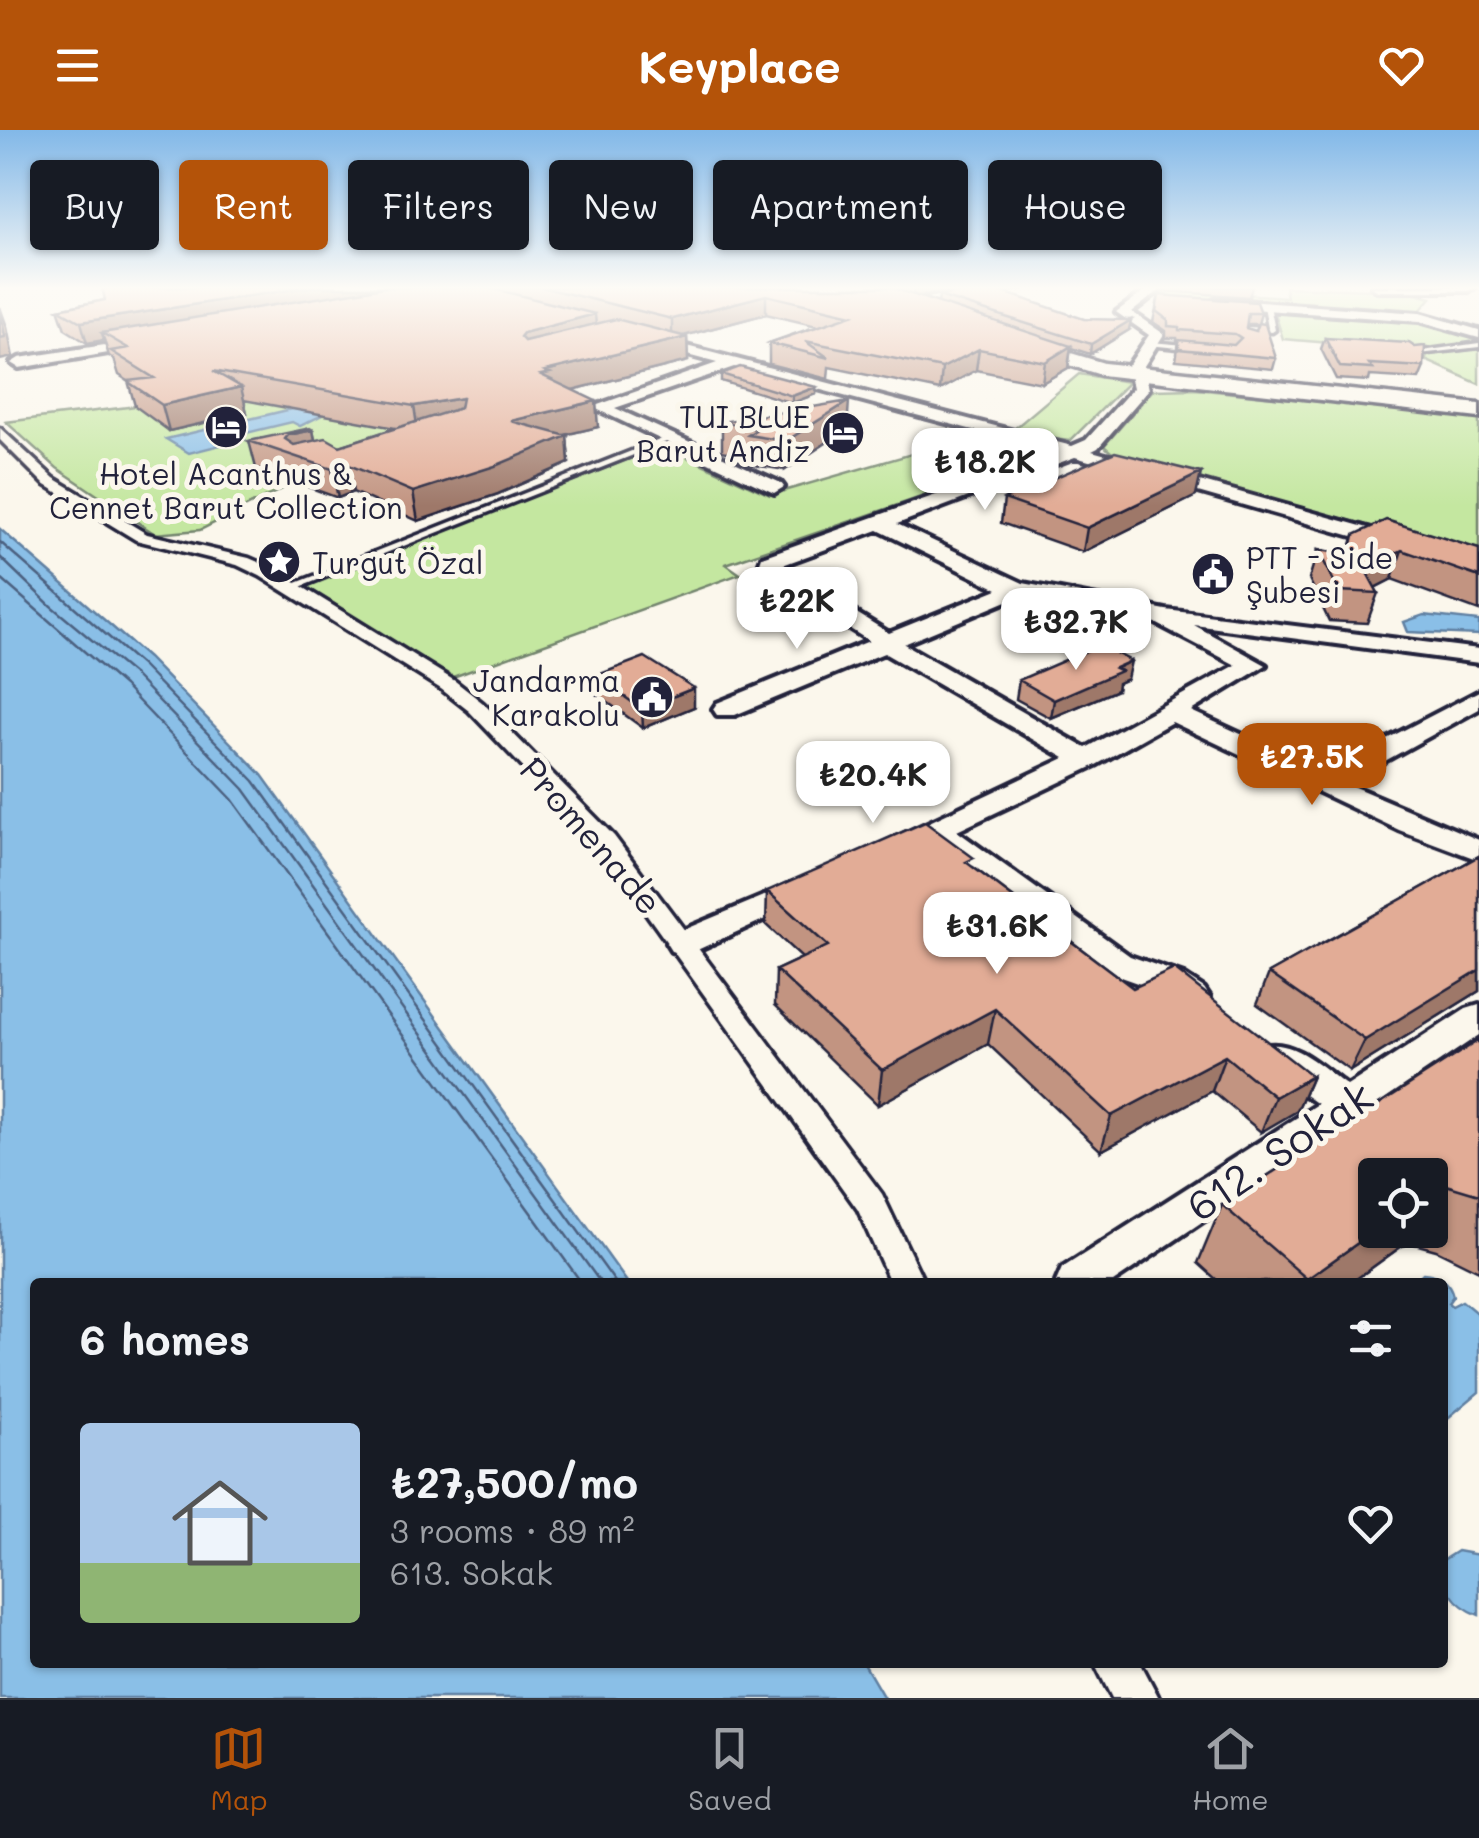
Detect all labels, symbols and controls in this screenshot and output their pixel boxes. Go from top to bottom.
text: Keyplace [638,36,841,94]
icon: menu [50,38,105,93]
icon: heart [1374,38,1429,93]
chip: Buy [30,160,159,250]
chip: Rent [179,160,328,250]
chip: Filters [348,160,529,250]
chip: New [549,160,693,250]
chip: Apartment [713,160,968,250]
chip: House [988,160,1162,250]
place label: TUI BLUE Barut Andiz [636,396,810,470]
hotel icon: Hotel Acanthus & Cennet Barut Collection [203,404,249,450]
hotel icon: TUI BLUE Barut Andiz [820,410,866,456]
pin: ₺18.2K [904,428,1066,513]
text: ₺18.2K [934,439,1036,481]
place label: Hotel Acanthus & Cennet Barut Collection [49,453,403,527]
place label: PTT - Side Şubesi [1246,537,1393,611]
place icon: Turgut Özal [256,539,302,585]
place label: Turgut Özal [312,542,483,582]
public building icon: PTT - Side Şubesi [1190,551,1236,597]
pin: ₺22K [738,567,856,652]
text: ₺22K [759,578,835,620]
pin: ₺32.7K [995,588,1157,673]
text: ₺32.7K [1023,599,1129,641]
place label: Jandarma Karakolu [473,660,620,734]
public building icon: Jandarma Karakolu [629,674,675,720]
pin: ₺27.5K [1231,723,1393,808]
text: ₺27.5K [1259,734,1365,776]
pin: ₺20.4K [792,741,954,826]
street label: Promenade [511,747,673,923]
text: ₺20.4K [818,752,928,794]
pin: ₺31.6K [916,892,1078,977]
text: ₺31.6K [945,903,1049,945]
street label: 612. Sokak [1175,1068,1383,1232]
map controls [1358,1158,1448,1248]
button: locate [1358,1158,1448,1248]
text: 6 homes [80,1311,250,1366]
icon: filters [1343,1311,1398,1366]
text: ₺27,500/mo [390,1454,638,1509]
icon: home [160,1463,280,1583]
icon: heart [1343,1496,1398,1551]
text: 3 rooms · 89 m² [390,1509,635,1551]
text: 613. Sokak [390,1551,553,1593]
tab: Map [210,1721,267,1817]
tab: Saved [688,1721,771,1817]
tab: Home [1192,1721,1269,1817]

